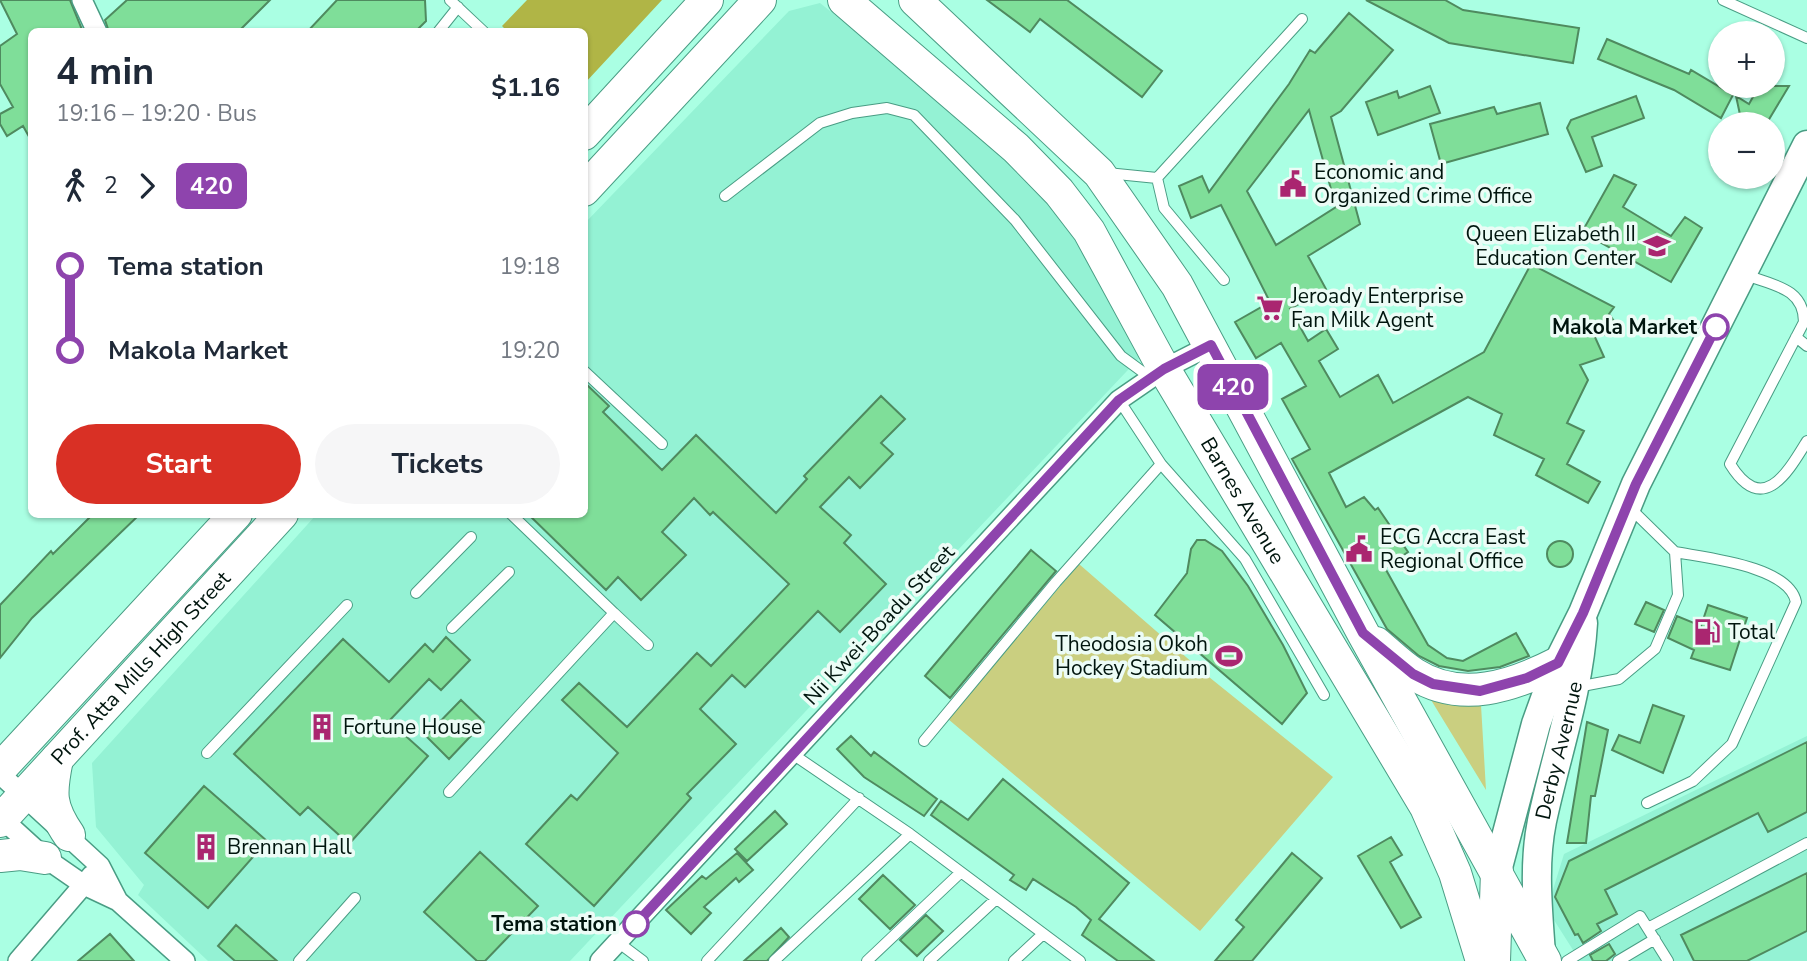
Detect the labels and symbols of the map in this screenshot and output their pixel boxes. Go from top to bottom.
place label: Economic and Organized Crime Office [1314,158,1532,210]
public building icon: Economic and Organized Crime Office [1278,169,1308,199]
place label: Queen Elizabeth II Education Center [1466,220,1636,272]
school or university icon: Queen Elizabeth II Education Center [1642,231,1672,261]
place label: Jeroady Enterprise Fan Milk Agent [1290,282,1464,334]
supermarket icon: Jeroady Enterprise Fan Milk Agent [1255,293,1285,323]
place label: Makola Market [1552,313,1698,341]
marker: Makola Market [1703,314,1729,340]
line badge: 420 [1193,364,1273,410]
street label: Barnes Avenue [1194,432,1291,569]
place label: ECG Accra East Regional Office [1380,523,1526,575]
public building icon: ECG Accra East Regional Office [1344,534,1374,564]
street label: Nii Kwei-Boadu Street [797,538,961,711]
street label: Prof. Atta Mills High Street [45,565,237,771]
fuel station icon: Total [1692,617,1722,647]
place label: Total [1728,618,1776,646]
place label: Theodosia Okoh Hockey Stadium [1055,630,1208,682]
sports icon: Theodosia Okoh Hockey Stadium [1214,641,1244,671]
street label: Derby Avernue [1529,679,1589,822]
building icon: Fortune House [307,712,337,742]
place label: Fortune House [343,713,482,741]
building icon: Brennan Hall [191,832,221,862]
place label: Brennan Hall [227,833,352,861]
place label: Tema station [491,910,617,938]
marker: Tema station [623,911,649,937]

